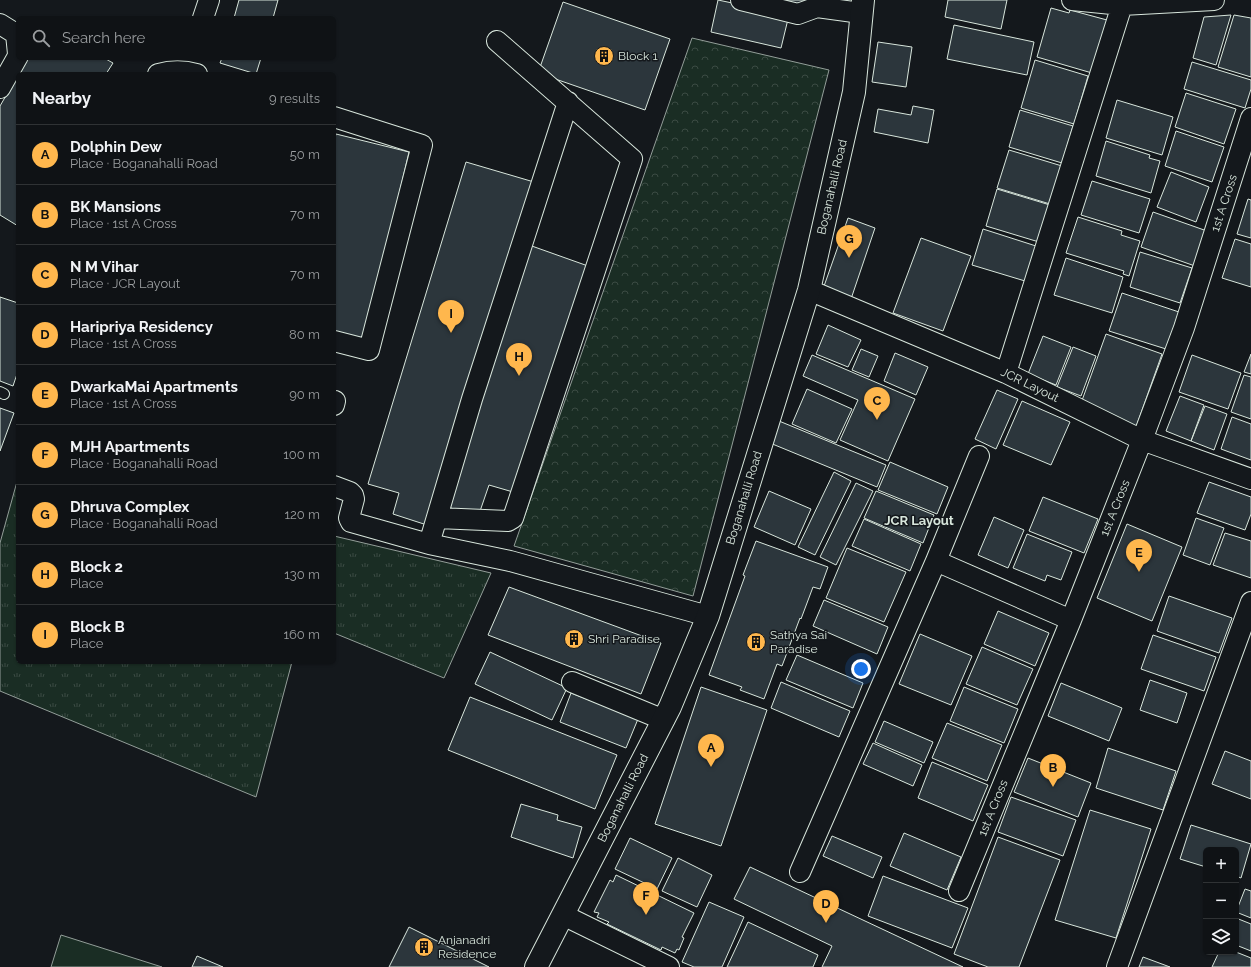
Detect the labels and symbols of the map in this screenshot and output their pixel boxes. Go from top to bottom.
building icon: Block 1 [593,45,615,67]
place label: Block 1 [618,49,658,63]
street label: Boganahalli Road [814,138,850,236]
street label: 1st A Cross [1208,172,1240,233]
pin: G [836,225,862,258]
pin: I [438,300,464,333]
pin: H [506,343,532,376]
street label: JCR Layout [999,365,1061,405]
pin: C [864,387,890,420]
street label: Boganahalli Road [723,449,765,547]
street label: 1st A Cross [1097,478,1133,538]
district label: JCR Layout [884,513,954,528]
pin: E [1126,539,1152,572]
building icon: Shri Paradise [563,628,585,650]
place label: Sathya Sai Paradise [770,628,827,656]
building icon: Sathya Sai Paradise [745,631,767,653]
place label: Shri Paradise [588,632,660,646]
your location [851,659,871,679]
pin: A [698,734,724,767]
street label: Boganahalli Road [595,752,651,844]
pin: B [1040,754,1066,787]
street label: 1st A Cross [975,778,1011,838]
pin: F [633,882,659,915]
pin: D [813,890,839,923]
place label: Anjanadri Residence [438,933,496,961]
building icon: Anjanadri Residence [413,936,435,958]

